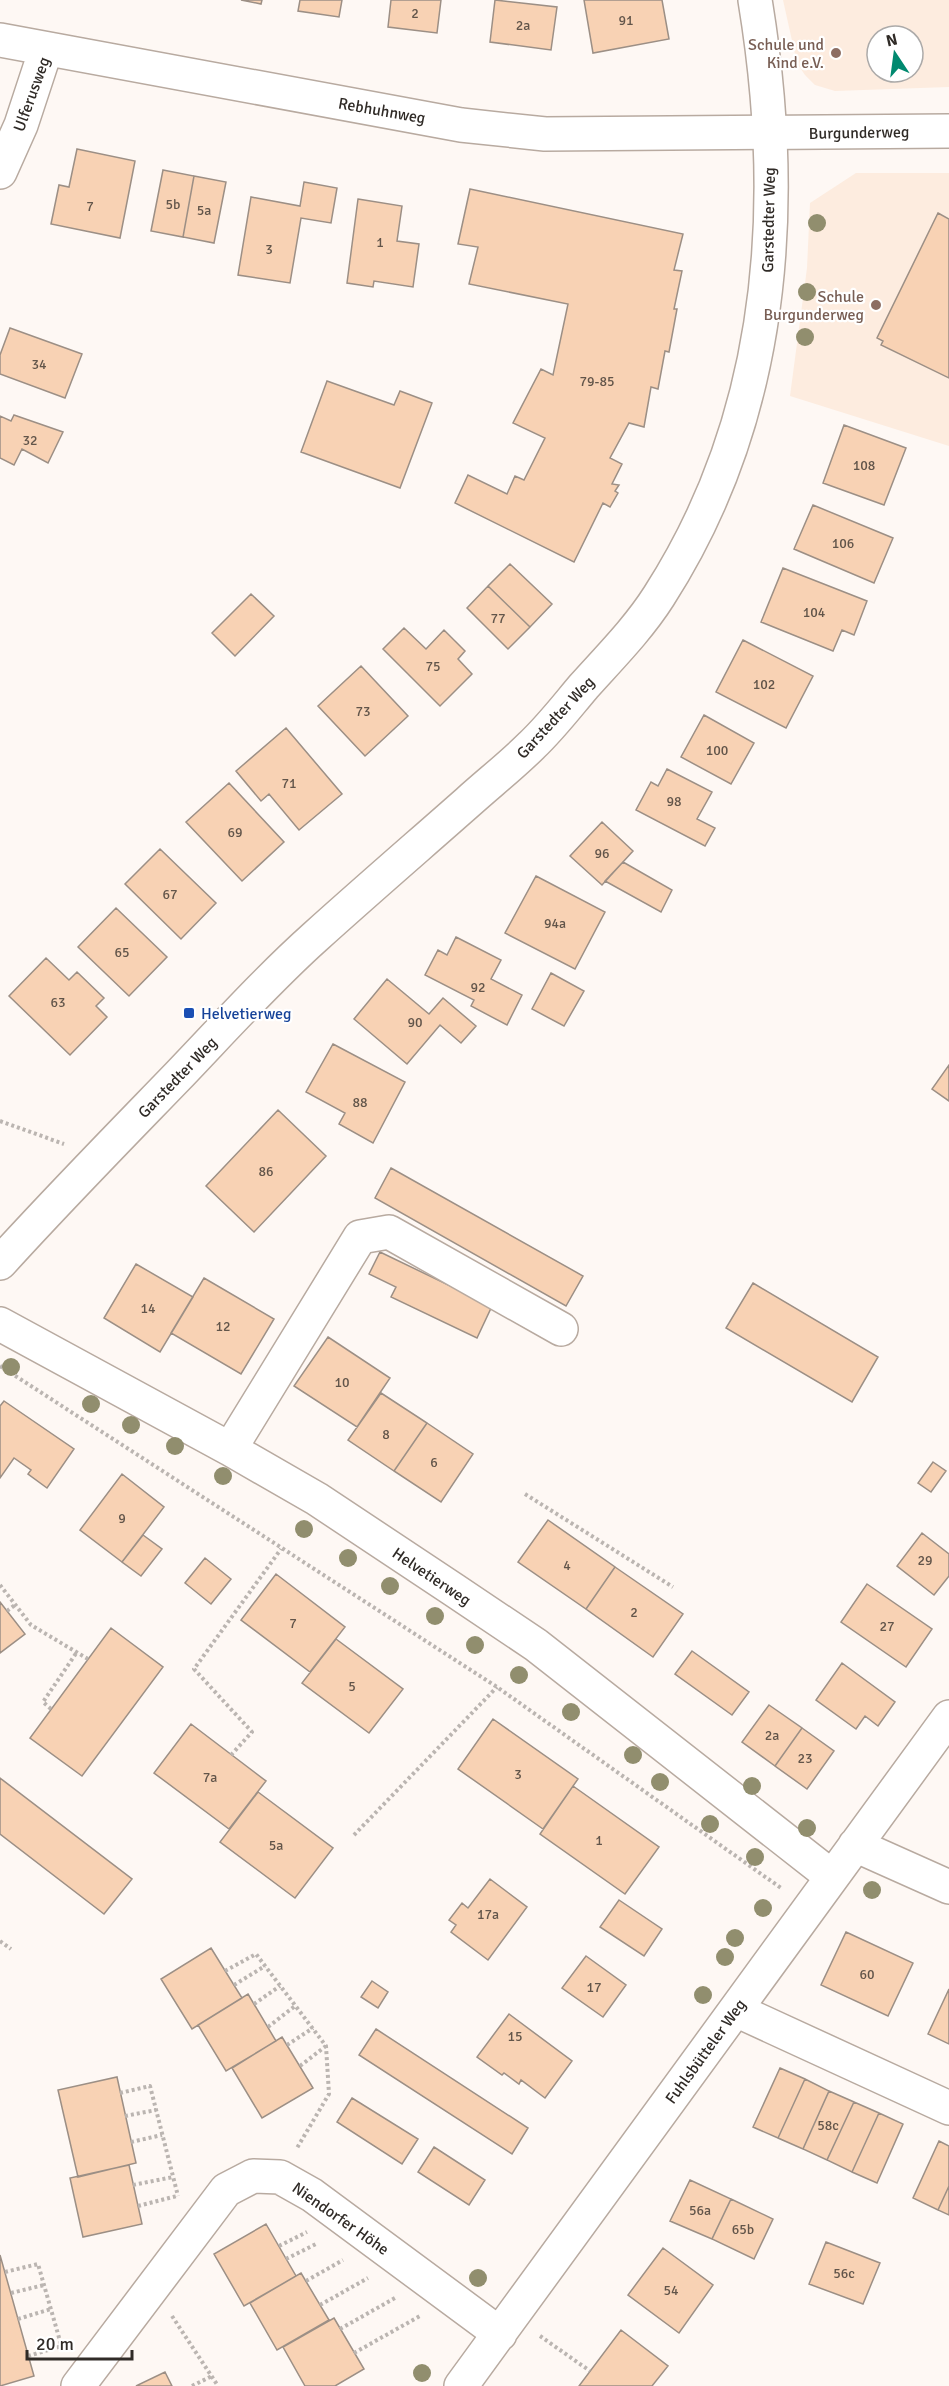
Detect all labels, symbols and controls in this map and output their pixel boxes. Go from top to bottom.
house number: 2 [411,5,419,22]
house number: 91 [618,12,634,29]
house number: 2a [516,17,530,34]
north arrow [865,24,925,84]
text: N [884,29,900,51]
place label: Schule und Kind e.V. [748,35,824,73]
marker: Schule und Kind e.V. [829,46,843,60]
street label: Ulferusweg [9,54,55,134]
street label: Rebhuhnweg [337,93,427,129]
street label: Burgunderweg [809,122,909,144]
street label: Garstedter Weg [758,167,780,273]
house number: 5b [166,196,180,213]
house number: 7 [86,198,94,215]
house number: 5a [197,202,211,219]
house number: 1 [376,234,384,251]
house number: 3 [265,241,273,258]
place label: Schule Burgunderweg [763,287,864,325]
marker: Schule Burgunderweg [869,298,883,312]
house number: 34 [31,356,47,373]
house number: 79-85 [579,373,615,390]
house number: 32 [22,432,38,449]
house number: 108 [853,457,875,474]
house number: 106 [832,535,854,552]
house number: 104 [803,604,826,621]
house number: 77 [490,610,506,627]
house number: 75 [425,658,441,675]
street label: Garstedter Weg [512,672,599,763]
house number: 102 [753,676,775,693]
house number: 73 [355,703,371,720]
house number: 100 [706,742,728,759]
house number: 71 [281,775,297,792]
house number: 98 [666,793,682,810]
house number: 69 [227,824,243,841]
house number: 96 [594,845,610,862]
house number: 67 [162,886,178,903]
house number: 94a [544,915,566,932]
house number: 65 [114,944,130,961]
house number: 92 [470,979,486,996]
house number: 63 [50,994,66,1011]
place label: Helvetierweg [201,1004,292,1024]
marker: Helvetierweg [182,1006,196,1020]
house number: 90 [407,1014,423,1031]
street label: Garstedter Weg [134,1033,222,1123]
house number: 88 [352,1094,368,1111]
house number: 86 [258,1163,274,1180]
house number: 14 [140,1300,156,1317]
house number: 12 [215,1318,231,1335]
house number: 10 [334,1374,350,1391]
house number: 8 [382,1426,390,1443]
house number: 6 [430,1454,438,1471]
house number: 9 [118,1510,126,1527]
street label: Helvetierweg [388,1543,475,1610]
house number: 29 [917,1552,933,1569]
house number: 4 [563,1557,571,1574]
house number: 2 [630,1604,638,1621]
house number: 7 [289,1615,297,1632]
house number: 27 [879,1618,895,1635]
house number: 5 [348,1678,356,1695]
house number: 2a [765,1727,779,1744]
house number: 23 [797,1750,813,1767]
house number: 3 [514,1766,522,1783]
house number: 7a [203,1769,217,1786]
house number: 1 [595,1832,603,1849]
house number: 5a [269,1837,283,1854]
house number: 17a [477,1906,499,1923]
house number: 60 [859,1966,875,1983]
house number: 17 [586,1979,602,1996]
street label: Fuhlsbütteler Weg [661,1995,751,2108]
house number: 15 [507,2028,523,2045]
house number: 58c [817,2117,839,2134]
street label: Niendorfer Höhe [288,2178,393,2260]
house number: 56a [689,2202,711,2219]
house number: 65b [732,2221,754,2238]
house number: 56c [833,2265,855,2282]
house number: 54 [663,2282,679,2299]
scale bar [27,2323,132,2361]
text: 20 m [36,2333,74,2355]

